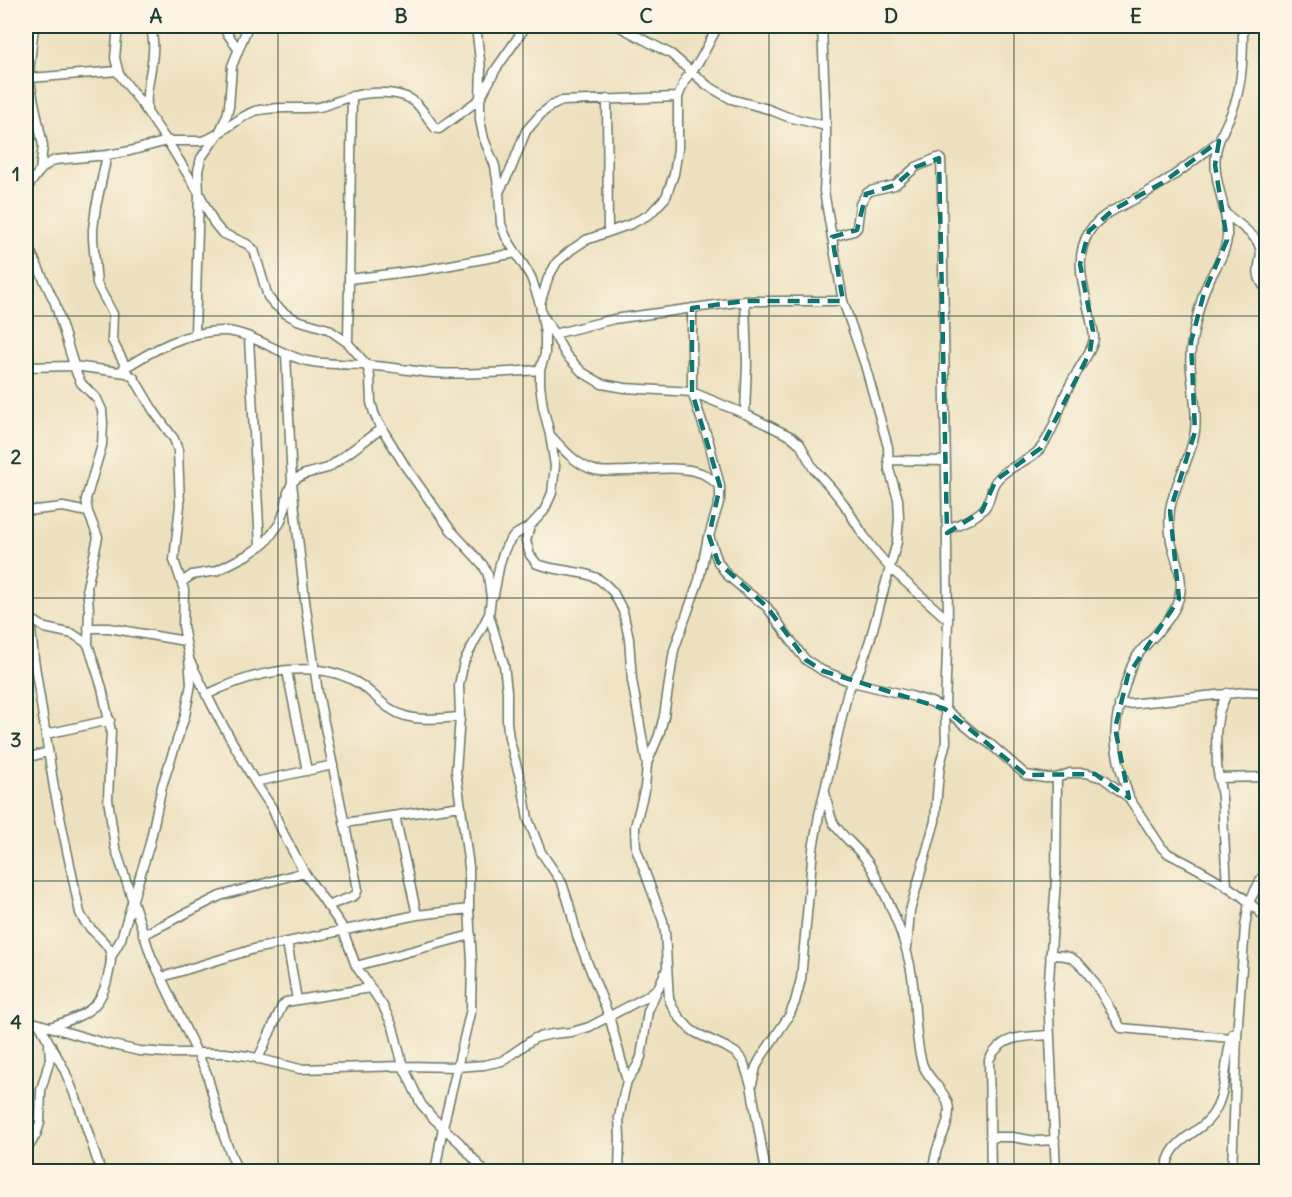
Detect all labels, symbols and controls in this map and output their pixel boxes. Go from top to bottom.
text: A [150,3,163,28]
text: B [394,3,408,28]
text: C [639,3,653,28]
text: D [884,3,898,28]
text: E [1130,3,1142,28]
text: 1 [12,161,20,186]
text: 2 [11,444,22,469]
text: 3 [10,727,22,752]
text: 4 [10,1009,22,1034]

